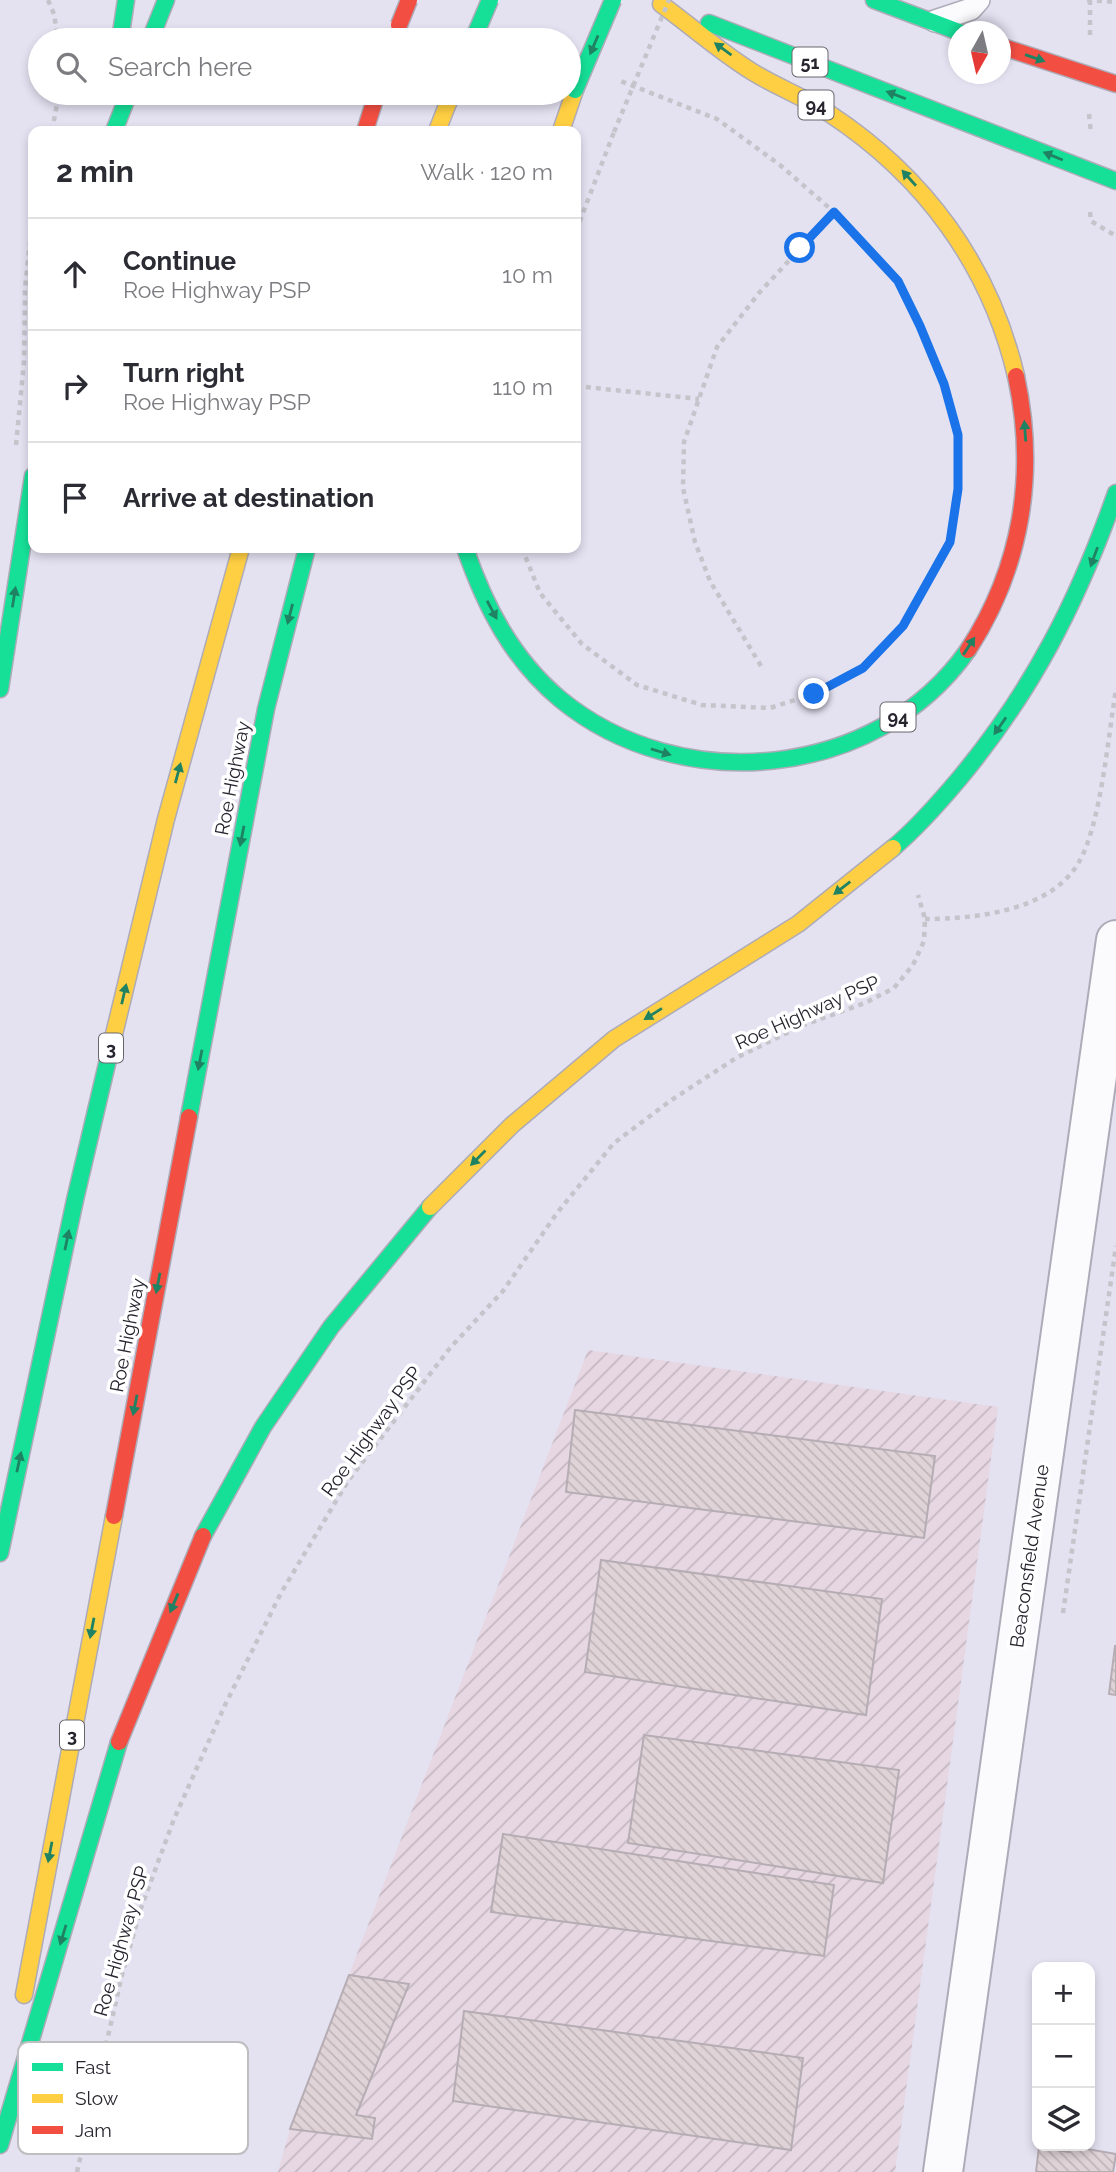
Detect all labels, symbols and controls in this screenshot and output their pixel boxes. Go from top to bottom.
north arrow [948,21,1011,84]
search box [28,28,581,105]
one-way arrow [588,35,600,55]
one-way arrow [714,42,732,56]
icon: search [52,48,90,86]
road number: 51 [792,48,828,76]
text: Search here [108,52,252,82]
one-way arrow [1024,53,1045,64]
one-way arrow [886,89,907,100]
road number: 94 [798,90,834,120]
one-way arrow [1042,151,1063,162]
text: 2 min [56,154,134,189]
text: Walk · 120 m [420,158,553,185]
one-way arrow [901,169,917,187]
route start [784,232,815,263]
text: Continue [123,246,236,276]
icon: ahead [56,255,94,293]
text: 10 m [502,261,553,288]
text: Roe Highway PSP [123,276,311,303]
text: Turn right [123,358,244,388]
icon: right [56,367,94,405]
text: 110 m [492,373,553,400]
text: Roe Highway PSP [123,388,311,415]
one-way arrow [1019,419,1030,441]
icon: arrive [56,479,94,517]
text: Arrive at destination [123,483,374,513]
one-way arrow [1088,547,1099,568]
one-way arrow [9,586,20,608]
one-way arrow [486,600,498,620]
one-way arrow [284,603,295,625]
one-way arrow [963,636,976,656]
route end [798,678,829,709]
road number: 94 [880,702,916,732]
one-way arrow [993,717,1007,735]
street label: Roe Highway [210,719,254,837]
one-way arrow [651,747,672,758]
one-way arrow [174,763,184,784]
one-way arrow [237,825,248,847]
one-way arrow [834,880,851,895]
street label: Roe Highway PSP [732,970,883,1054]
one-way arrow [119,983,130,1005]
one-way arrow [644,1008,663,1021]
road number: 3 [99,1034,123,1063]
one-way arrow [194,1049,205,1071]
one-way arrow [470,1150,487,1167]
one-way arrow [61,1229,72,1251]
one-way arrow [152,1272,163,1294]
street label: Roe Highway [105,1276,149,1394]
street label: Roe Highway PSP [316,1362,426,1500]
one-way arrow [129,1394,140,1416]
one-way arrow [14,1451,25,1473]
street label: Beaconsfield Avenue [1005,1463,1053,1649]
one-way arrow [169,1593,180,1614]
one-way arrow [87,1617,98,1639]
road number: 3 [60,1720,84,1750]
one-way arrow [44,1841,55,1863]
street label: Roe Highway PSP [89,1863,153,2019]
one-way arrow [58,1924,68,1945]
map controls [1032,1962,1095,2151]
button: + [1032,1962,1095,2025]
button: − [1032,2025,1095,2088]
legend [18,2042,248,2154]
text: Fast [75,2056,111,2078]
text: Slow [75,2087,119,2109]
button: layers [1032,2088,1095,2151]
text: Jam [75,2119,112,2141]

